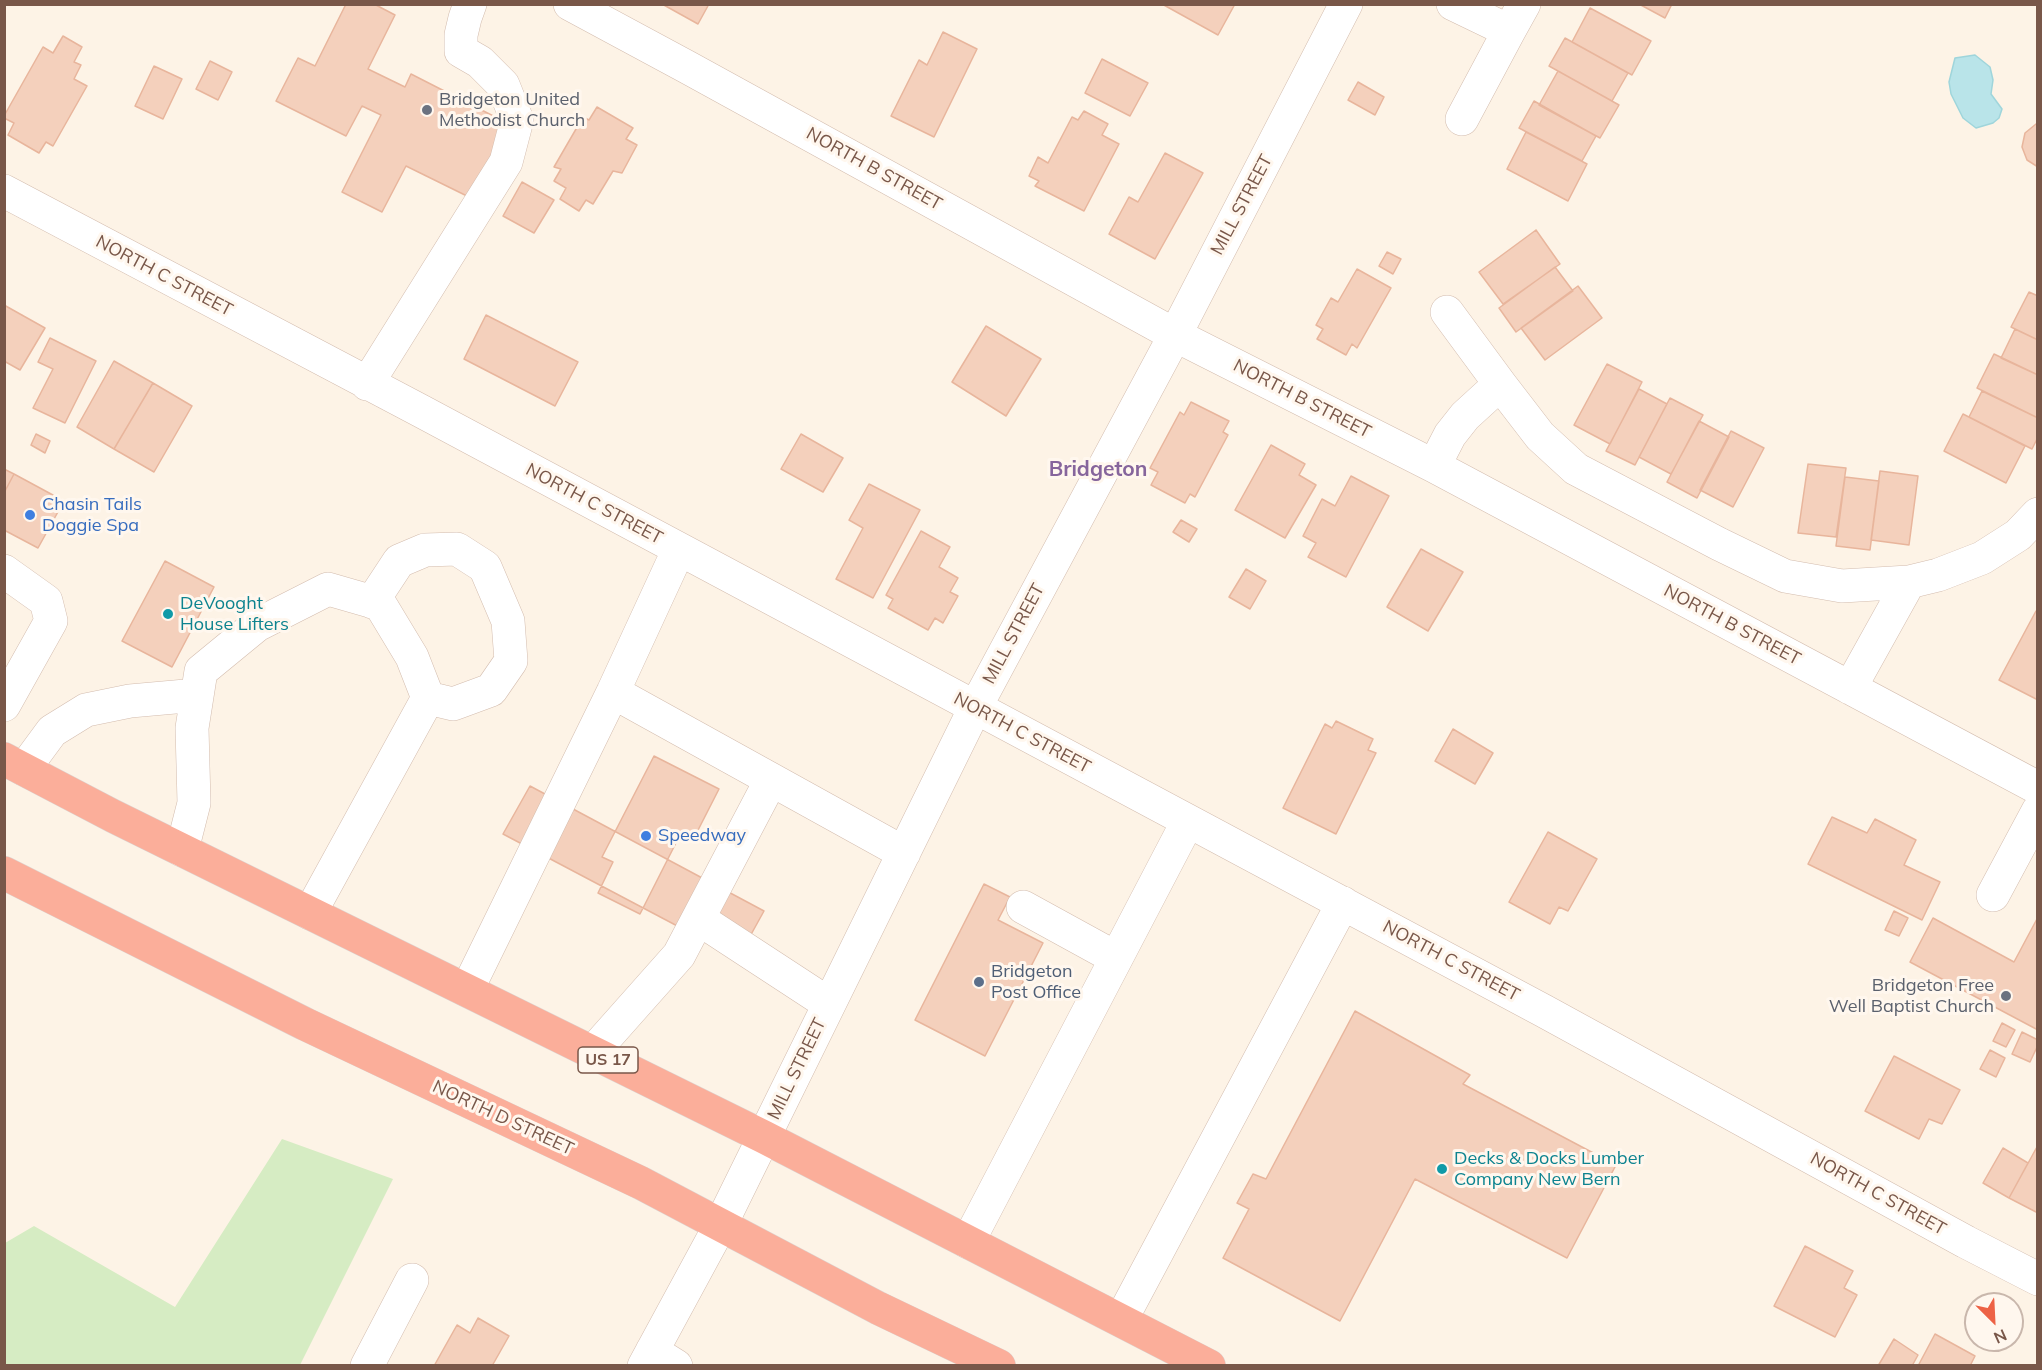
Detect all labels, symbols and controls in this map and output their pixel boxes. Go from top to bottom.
place label: Bridgeton United Methodist Church [439,89,585,132]
marker: Bridgeton United Methodist Church [420,103,434,117]
street label: NORTH B STREET [802,123,946,215]
street label: MILL STREET [1207,151,1277,259]
street label: NORTH C STREET [92,231,236,321]
street label: NORTH B STREET [1229,355,1375,443]
district label: Bridgeton [1049,457,1147,483]
street label: NORTH C STREET [522,459,666,549]
place label: Chasin Tails Doggie Spa [42,494,142,536]
marker: Chasin Tails Doggie Spa [23,508,37,522]
street label: MILL STREET [979,580,1049,688]
street label: NORTH B STREET [1660,580,1804,670]
place label: DeVooght House Lifters [180,593,289,636]
marker: DeVooght House Lifters [161,607,175,621]
street label: NORTH C STREET [950,688,1094,778]
place label: Speedway [658,825,746,847]
marker: Speedway [639,829,653,843]
street label: NORTH C STREET [1379,916,1523,1006]
place label: Bridgeton Post Office [991,961,1081,1004]
marker: Bridgeton Post Office [972,975,986,989]
place label: Bridgeton Free Well Baptist Church [1829,975,1994,1018]
marker: Bridgeton Free Well Baptist Church [1999,989,2013,1003]
street label: MILL STREET [763,1015,831,1123]
road number: US 17 [578,1047,638,1073]
street label: NORTH D STREET [429,1076,577,1160]
place label: Decks & Docks Lumber Company New Bern [1454,1148,1644,1190]
street label: NORTH C STREET [1806,1148,1950,1240]
marker: Decks & Docks Lumber Company New Bern [1435,1162,1449,1176]
north arrow [1964,1292,2024,1352]
text: N [1991,1325,2010,1348]

